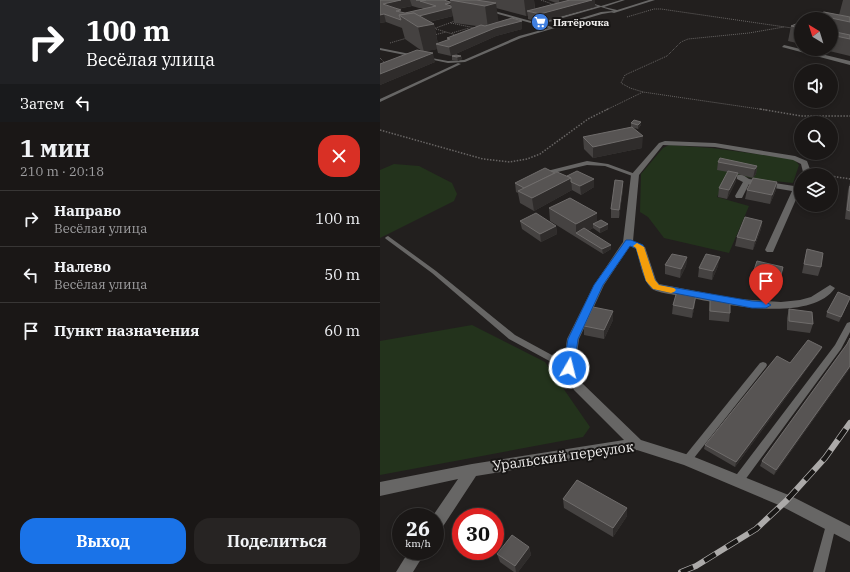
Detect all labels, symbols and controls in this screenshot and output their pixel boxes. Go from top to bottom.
text: 100 m [86,12,170,49]
supermarket icon: Пятёрочка [530,12,550,32]
north arrow [794,12,838,56]
map controls [794,12,838,212]
icon: right [20,16,72,68]
place label: Пятёрочка [553,16,610,29]
text: Весёлая улица [86,48,215,71]
button: sound [794,64,838,108]
icon: left [72,92,94,114]
text: Затем [20,94,64,113]
button: search [794,116,838,160]
text: 1 мин [20,132,90,164]
button: close [318,135,360,177]
text: 210 m · 20:18 [20,163,104,180]
button: layers [794,168,838,212]
text: Направо [54,201,121,220]
icon: right [20,208,42,230]
text: 100 m [315,209,360,228]
text: Весёлая улица [54,220,147,237]
text: Налево [54,257,111,276]
icon: left [20,264,42,286]
pin [749,264,783,305]
text: 50 m [324,265,360,284]
icon: arrive [755,270,777,292]
text: Весёлая улица [54,276,147,293]
icon: arrive [20,320,42,342]
text: Пункт назначения [54,321,200,340]
text: 60 m [324,321,360,340]
position arrow [548,347,590,389]
street label: Уральский переулок [491,437,635,475]
speed limit sign: 30 [452,508,504,560]
text: 26 [406,515,430,542]
button: Выход [20,518,186,564]
button: Поделиться [194,518,360,564]
text: km/h [405,537,431,550]

